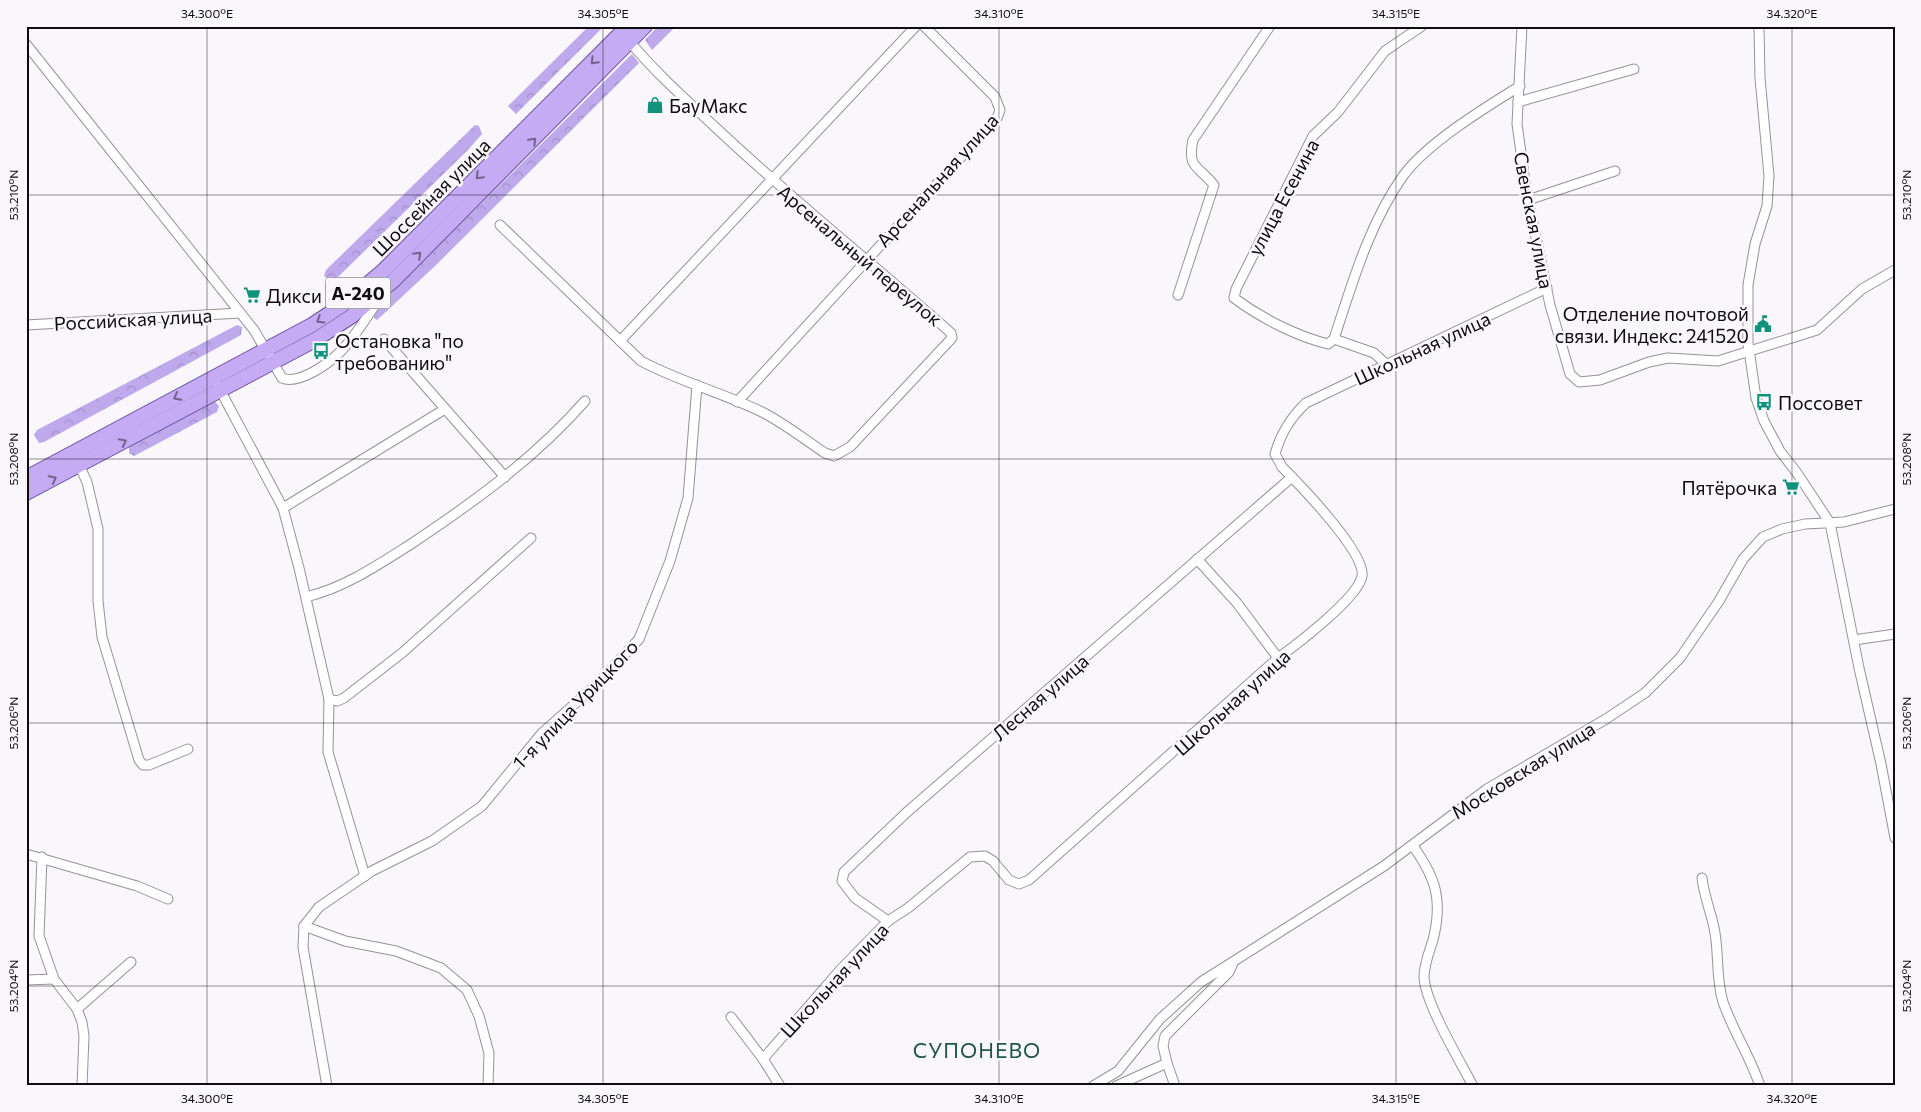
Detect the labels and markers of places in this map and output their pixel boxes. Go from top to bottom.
place label: БауМакс [669,94,747,117]
shop icon: БауМакс [645,95,665,115]
place label: Дикси [266,284,322,307]
supermarket icon: Дикси [242,285,262,305]
place label: Отделение почтовой связи. Индекс: 241520 [1555,302,1749,347]
public building icon: Отделение почтовой связи. Индекс: 241520 [1753,314,1773,334]
place label: Остановка "по требованию" [335,329,464,374]
bus stop icon: Остановка "по требованию" [311,341,331,361]
place label: Поссовет [1778,391,1863,414]
bus stop icon: Поссовет [1754,392,1774,412]
place label: Пятёрочка [1681,476,1777,499]
supermarket icon: Пятёрочка [1781,477,1801,497]

